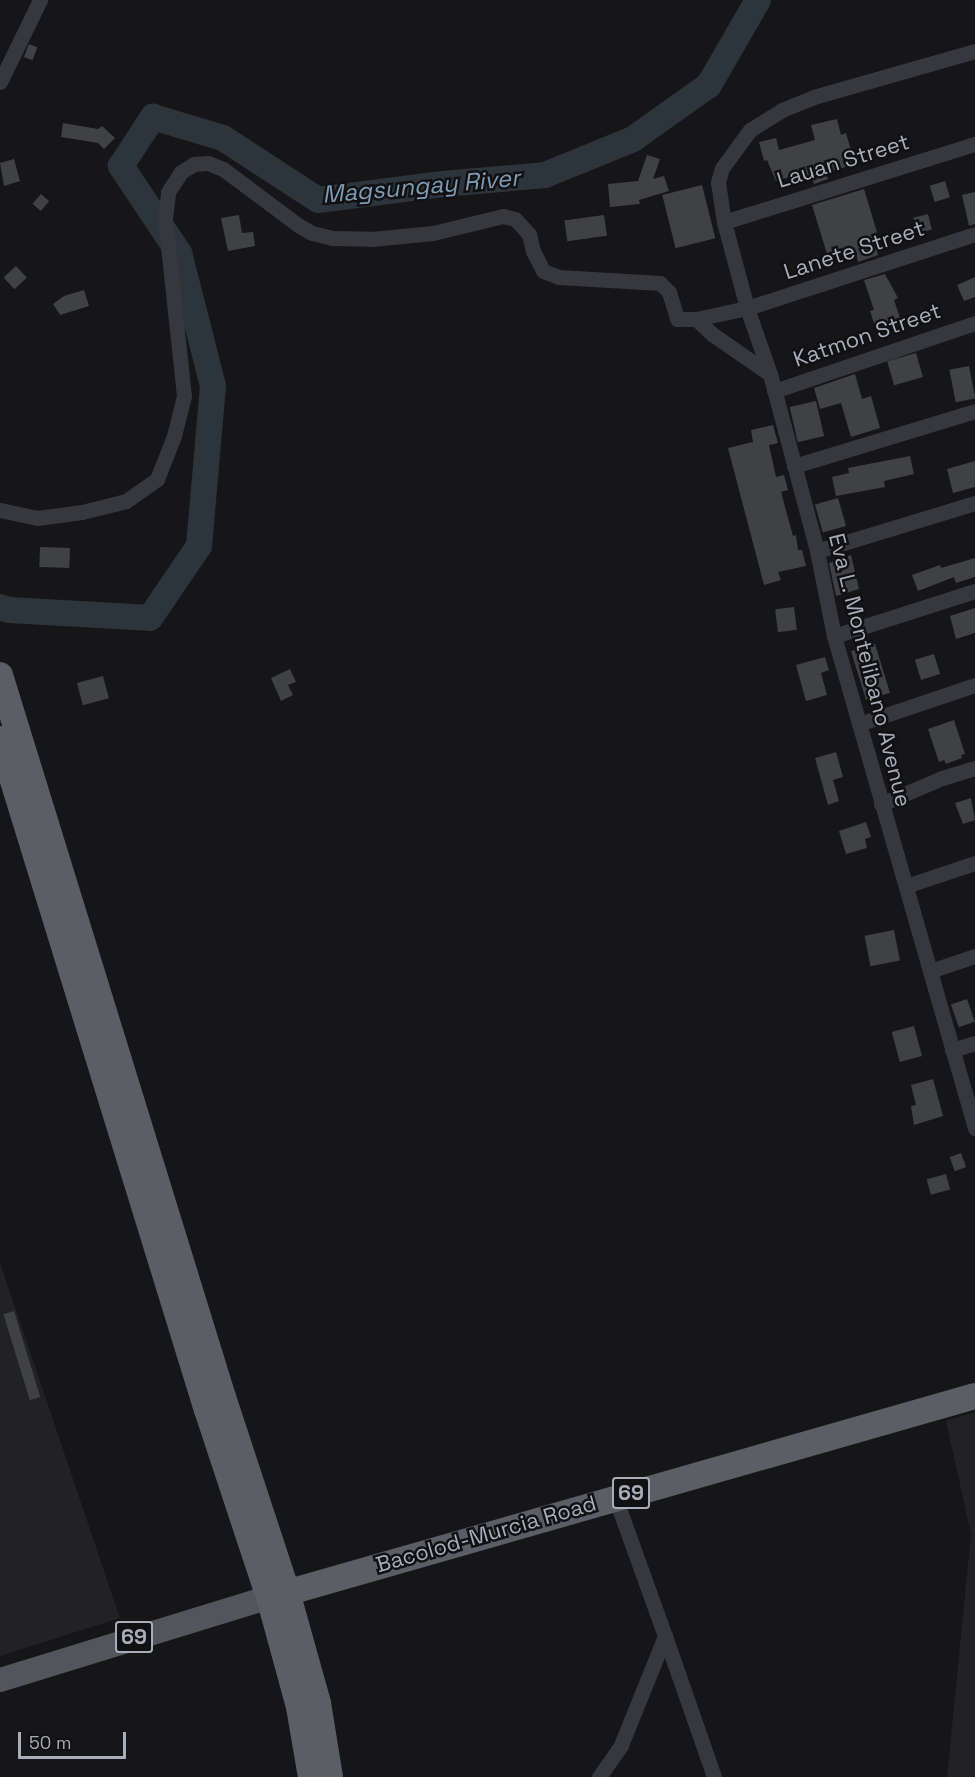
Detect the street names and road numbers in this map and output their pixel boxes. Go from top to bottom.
street label: Lauan Street [774,128,912,194]
street label: Lanete Street [780,215,928,285]
street label: Katmon Street [790,297,944,373]
street label: Eva L. Montelibano Avenue [823,530,917,810]
road number: 69 [612,1475,650,1511]
street label: Bacolod-Murcia Road [373,1490,599,1578]
road number: 69 [114,1619,154,1655]

